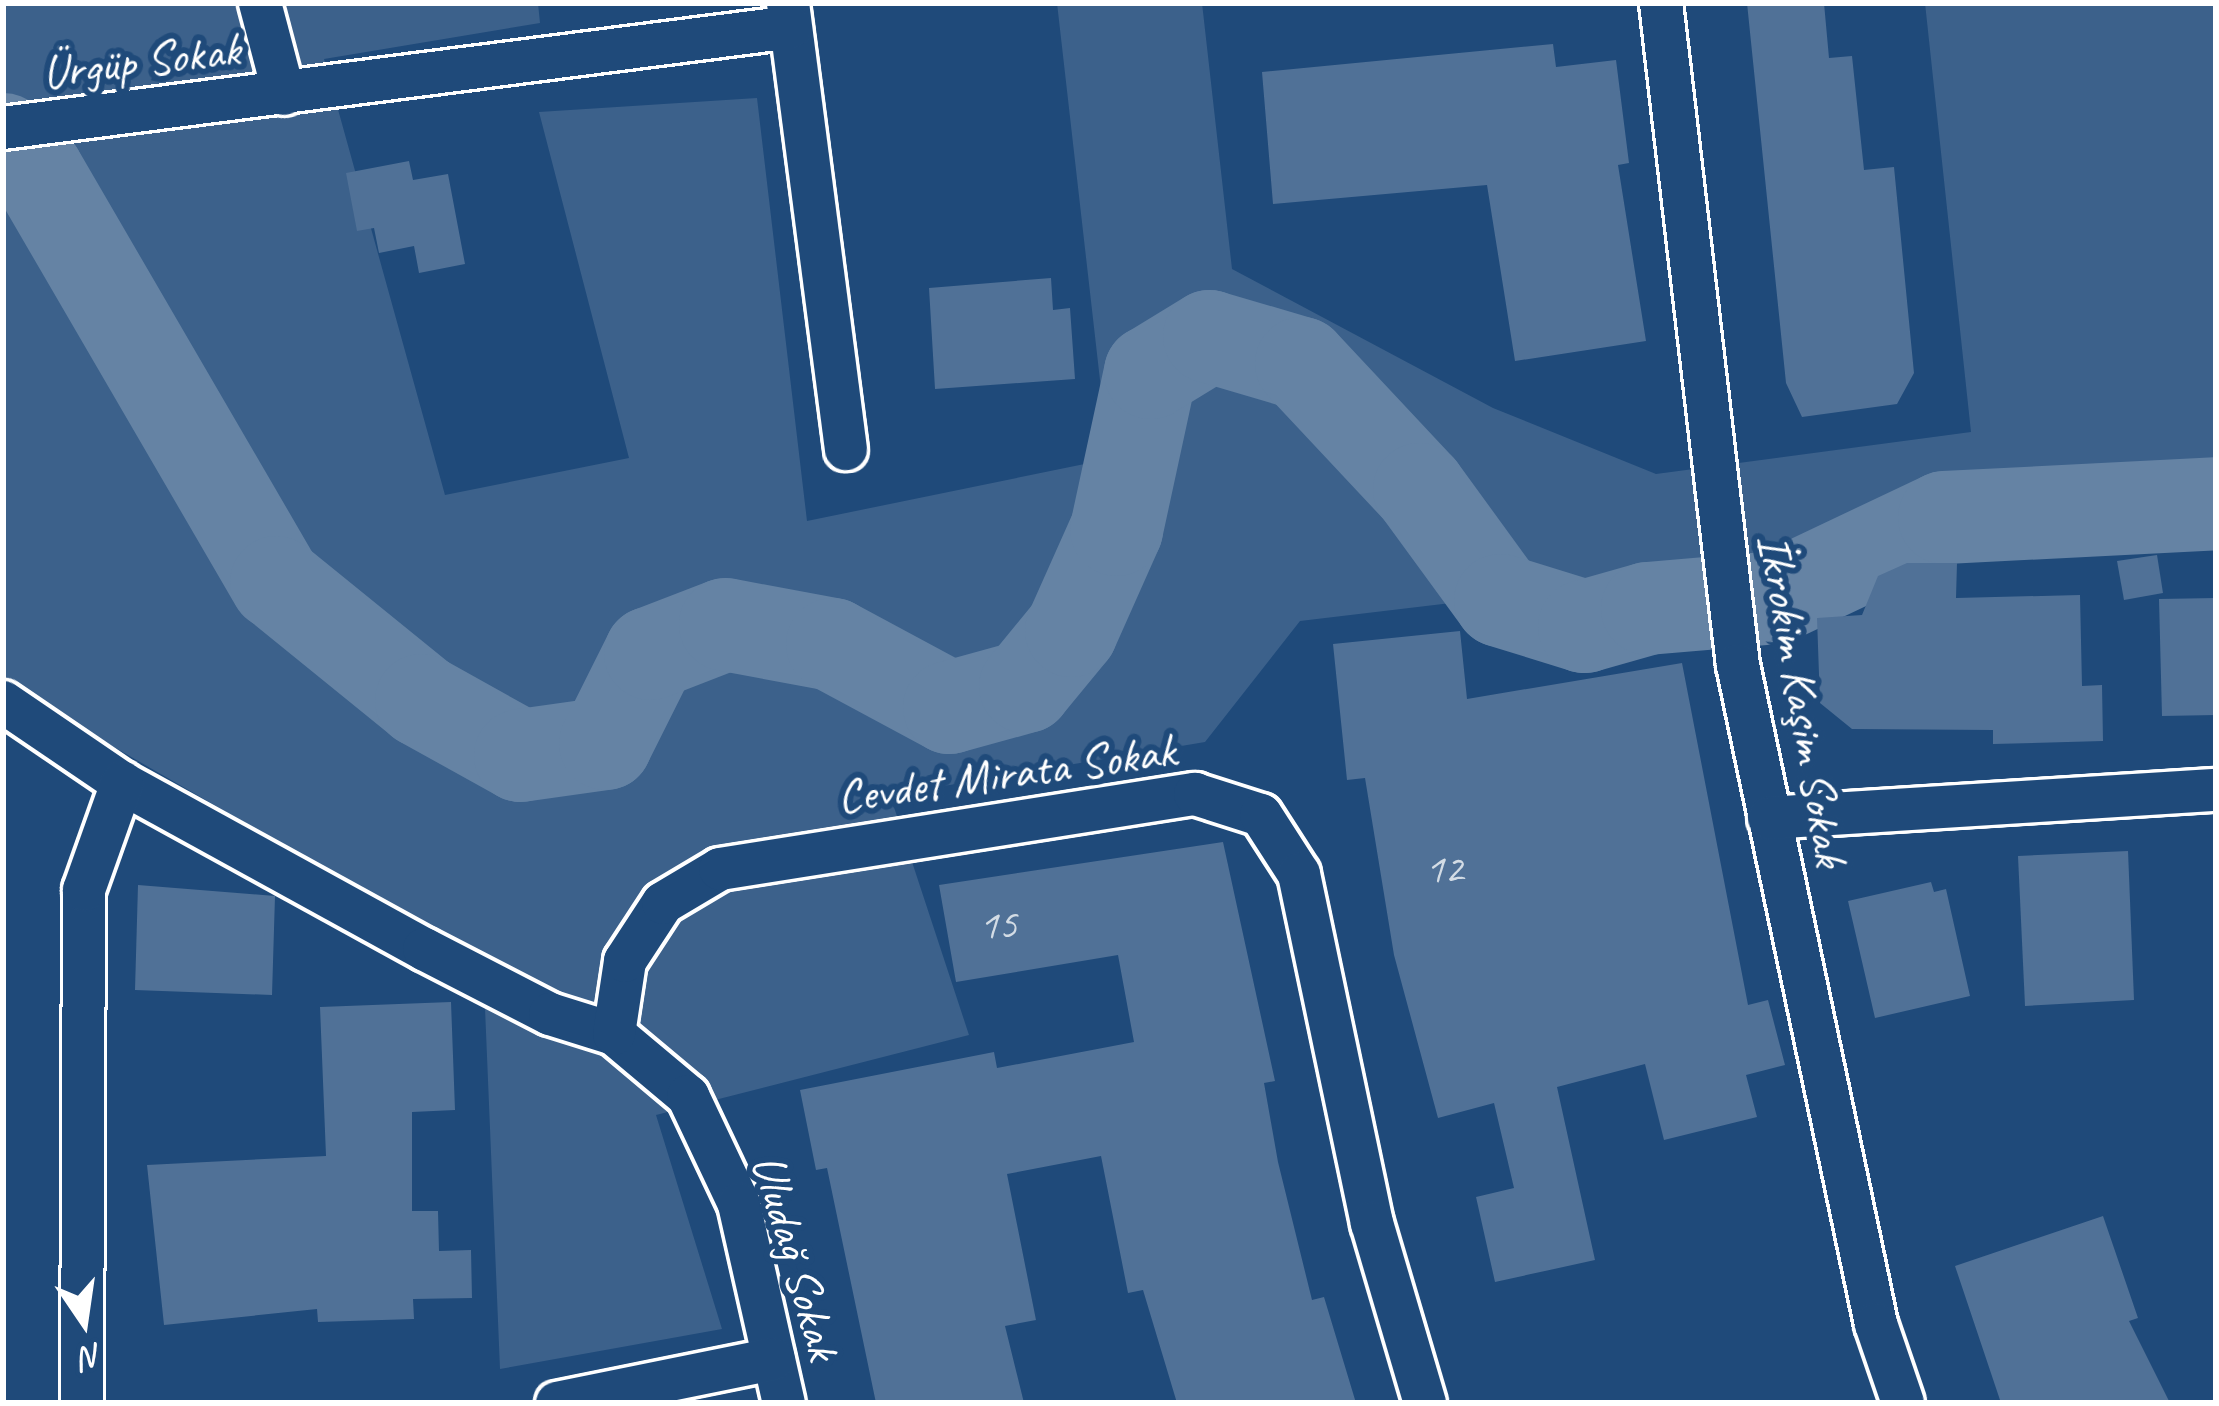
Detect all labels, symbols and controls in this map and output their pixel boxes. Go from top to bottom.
street label: Ürgüp Sokak [39,20,243,102]
street label: İkrokim Kaşim Sokak [1744,529,1860,871]
street label: Cevdet Mirata Sokak [835,722,1177,826]
house number: 12 [1425,844,1463,894]
house number: 15 [979,900,1017,950]
street label: Uludağ Sokak [739,1148,853,1366]
north arrow [24,1262,144,1382]
text: N [77,1334,107,1380]

